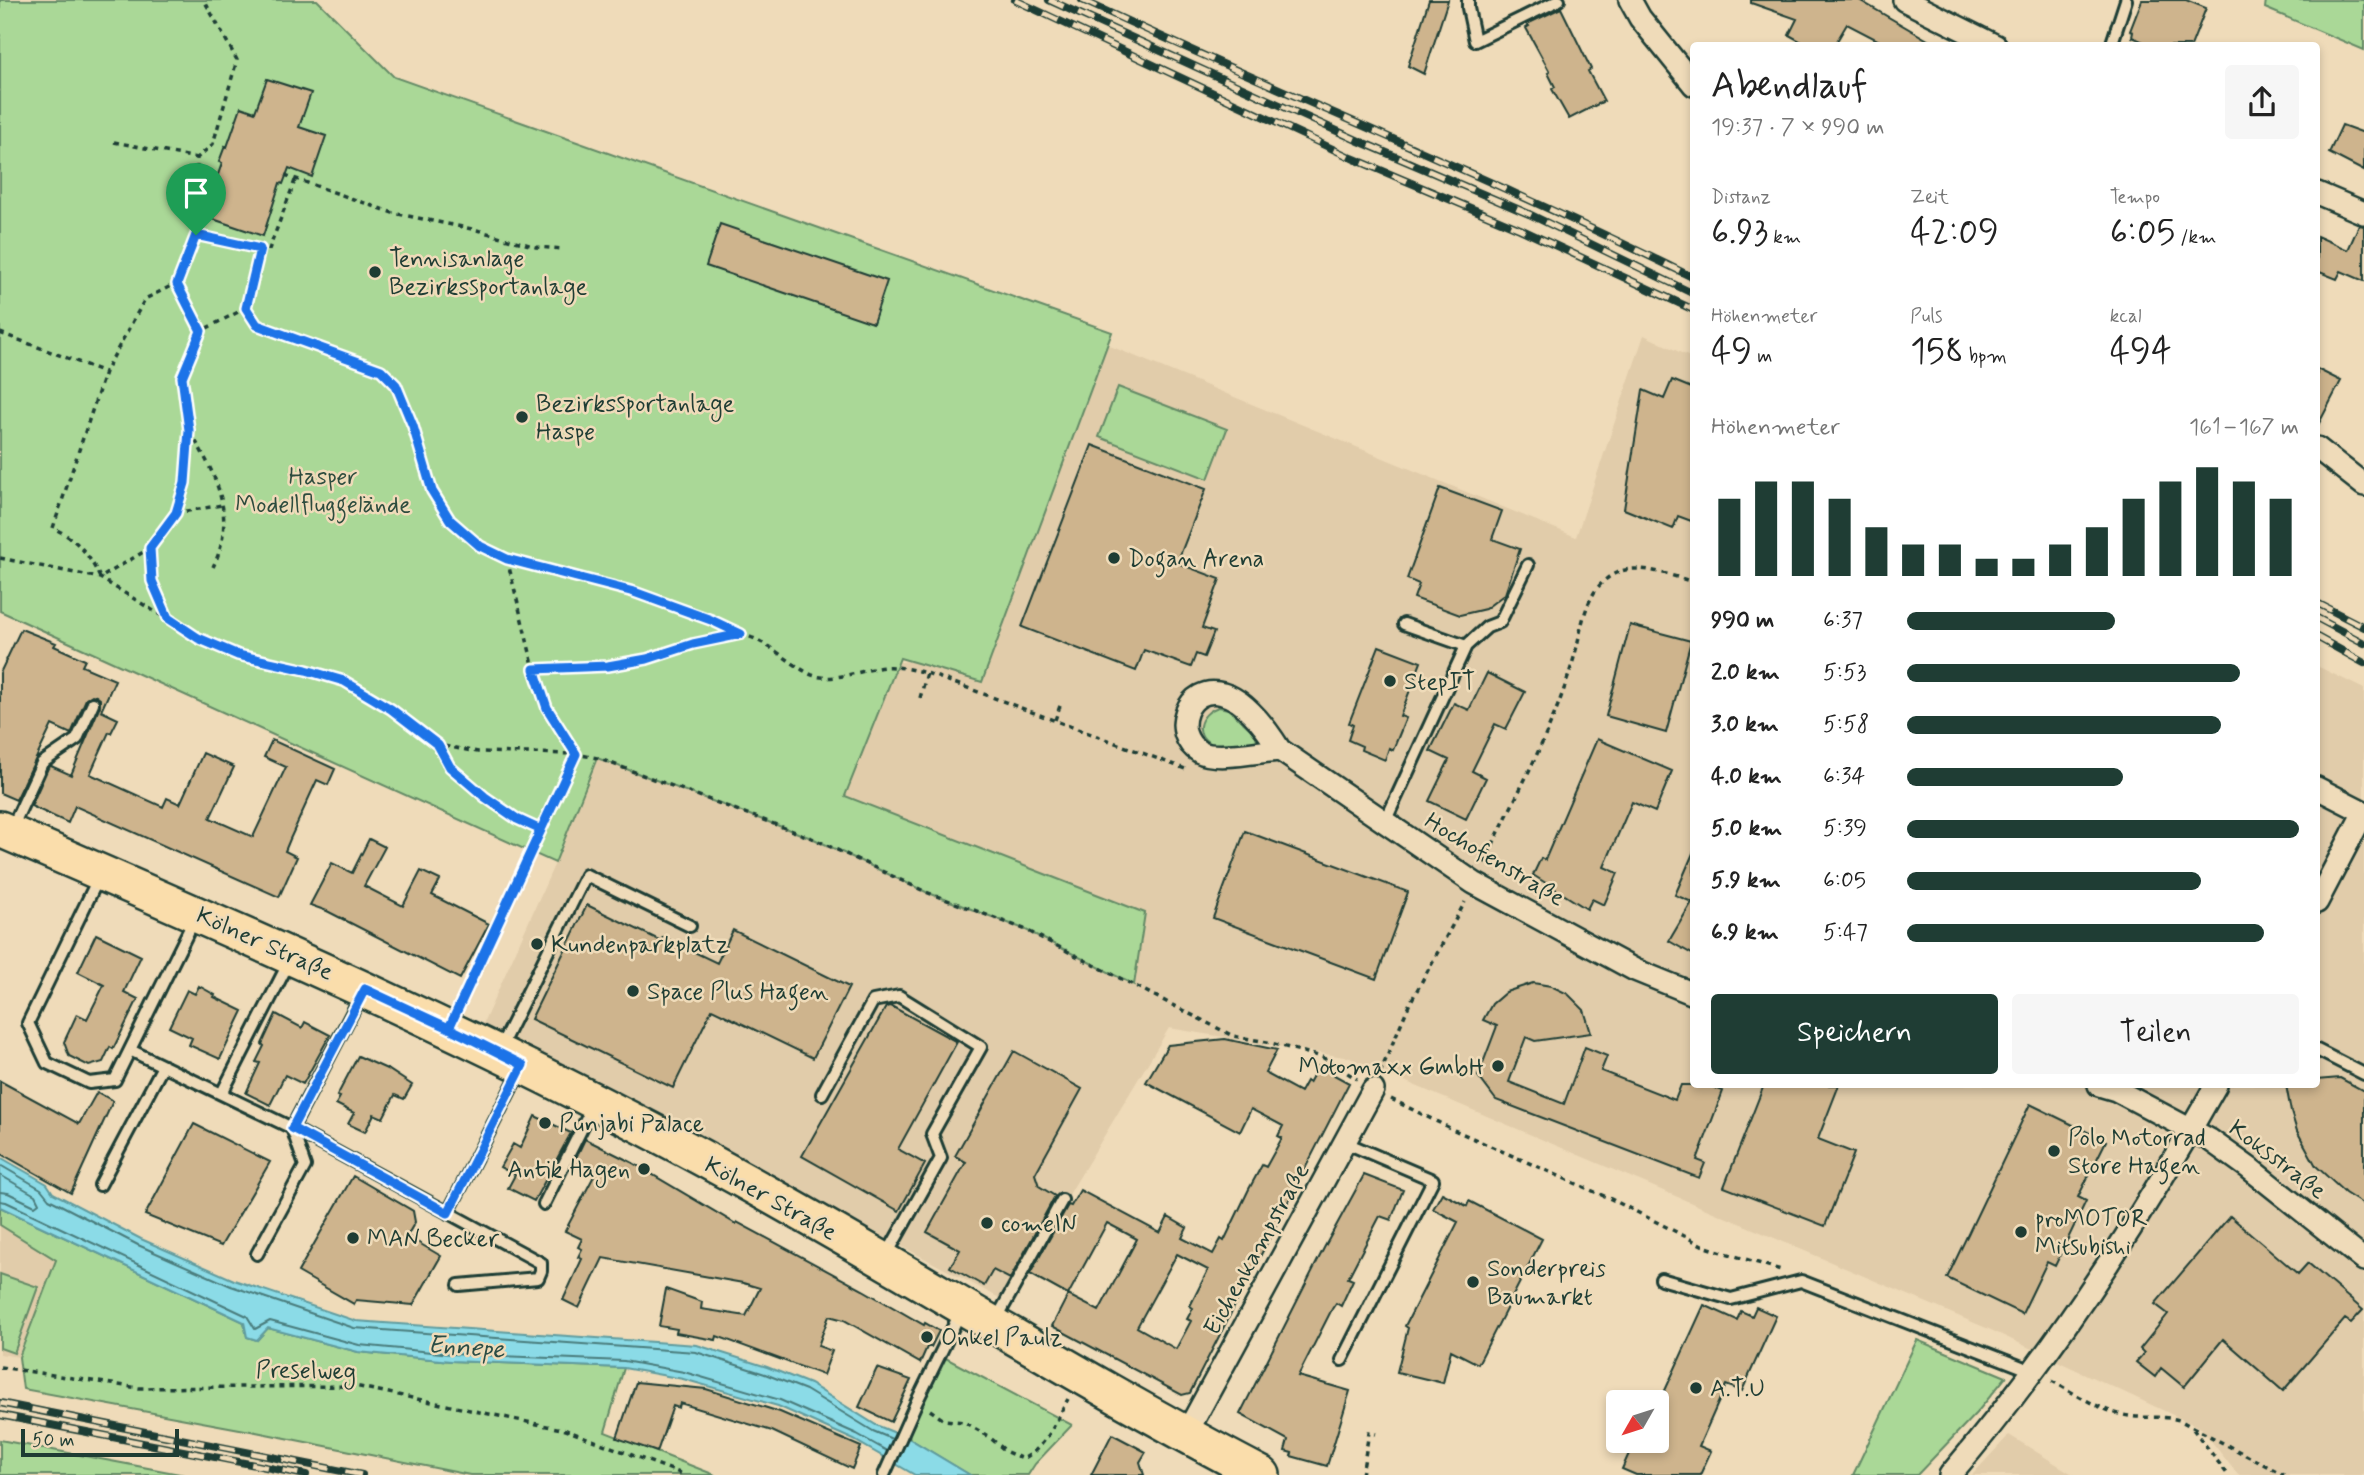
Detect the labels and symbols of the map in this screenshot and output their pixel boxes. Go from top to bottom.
pin [166,163,226,235]
place label: Tennisanlage Bezirkssportanlage [389,244,588,305]
marker: Tennisanlage Bezirkssportanlage [367,264,383,280]
place label: Bezirkssportanlage Haspe [536,389,735,448]
marker: Bezirkssportanlage Haspe [514,409,530,425]
park label: Hasper Modellfluggelände [235,462,411,524]
place label: Dogan Arena [1128,544,1264,578]
marker: Dogan Arena [1106,550,1122,566]
place label: StepIT [1404,667,1475,698]
marker: StepIT [1382,673,1398,689]
street label: Hochofenstraße [1418,806,1570,914]
street label: Kölner Straße [191,900,338,988]
place label: Kundenparkplatz [551,930,729,961]
marker: Kundenparkplatz [529,936,545,952]
place label: Space Plus Hagen [647,977,829,1011]
marker: Space Plus Hagen [625,983,641,999]
place label: Motomaxx GmbH [1299,1052,1484,1083]
marker: Motomaxx GmbH [1490,1058,1506,1074]
place label: Punjabi Palace [559,1109,704,1140]
street label: Koksstraße [2222,1113,2332,1207]
marker: Punjabi Palace [537,1115,553,1131]
place label: Polo Motorrad Store Hagen [2068,1123,2206,1185]
marker: Polo Motorrad Store Hagen [2046,1143,2062,1159]
street label: Kölner Straße [699,1150,842,1249]
place label: Antik Hagen [507,1155,630,1188]
street label: Eichenkampstraße [1197,1158,1318,1341]
marker: Antik Hagen [636,1161,652,1177]
place label: proMOTOR Mitsubishi [2035,1204,2148,1263]
place label: comeIN [1001,1209,1077,1240]
marker: comeIN [979,1215,995,1231]
place label: MAN Becker [367,1224,500,1255]
marker: proMOTOR Mitsubishi [2013,1224,2029,1240]
marker: MAN Becker [345,1230,361,1246]
place label: Sonderpreis Baumarkt [1487,1254,1606,1313]
marker: Sonderpreis Baumarkt [1465,1274,1481,1290]
place label: Onkel Paulz [941,1323,1063,1354]
water label: Ennepe [426,1328,506,1368]
marker: Onkel Paulz [919,1329,935,1345]
street label: Preselweg [256,1355,356,1390]
place label: A.T.U [1710,1374,1765,1405]
marker: A.T.U [1688,1380,1704,1396]
north arrow [1606,1390,1670,1452]
scale bar [21,1426,178,1458]

